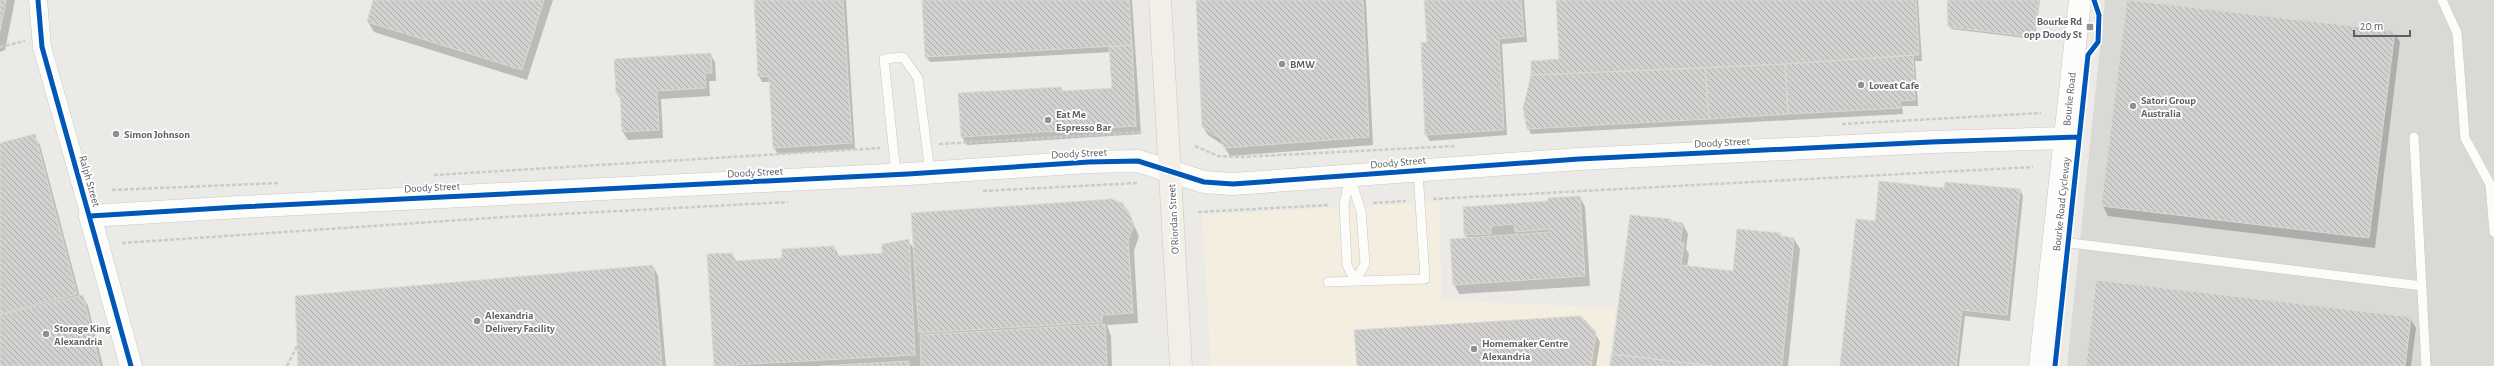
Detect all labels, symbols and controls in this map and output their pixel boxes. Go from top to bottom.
scale bar [2354,12,2410,38]
place label: Bourke Rd opp Doody St [2024,16,2082,40]
text: 20 m [2360,20,2383,32]
marker: Bourke Rd opp Doody St [2085,22,2095,32]
marker: BMW [1277,59,1287,69]
place label: BMW [1290,59,1315,70]
street label: Bourke Road [2061,71,2078,126]
marker: Loveat Cafe [1856,80,1866,90]
place label: Loveat Cafe [1869,80,1919,91]
place label: Satori Group Australia [2141,95,2196,119]
marker: Satori Group Australia [2128,101,2138,111]
place label: Eat Me Espresso Bar [1056,109,1112,133]
marker: Eat Me Espresso Bar [1043,115,1053,125]
marker: Simon Johnson [111,129,121,139]
place label: Simon Johnson [124,129,190,140]
street label: Doody Street [1694,136,1751,149]
street label: Doody Street [1051,147,1108,160]
street label: Ralph Street [77,154,102,208]
street label: Doody Street [1370,155,1427,170]
street label: Bourke Road Cycleway [2051,156,2072,252]
street label: Doody Street [727,166,784,179]
street label: Doody Street [404,181,461,194]
street label: O'Riordan Street [1166,183,1181,254]
place label: Alexandria Delivery Facility [485,310,555,334]
marker: Alexandria Delivery Facility [472,316,482,326]
place label: Storage King Alexandria [54,323,111,347]
marker: Storage King Alexandria [41,329,51,339]
place label: Homemaker Centre Alexandria [1482,338,1568,362]
marker: Homemaker Centre Alexandria [1469,344,1479,354]

